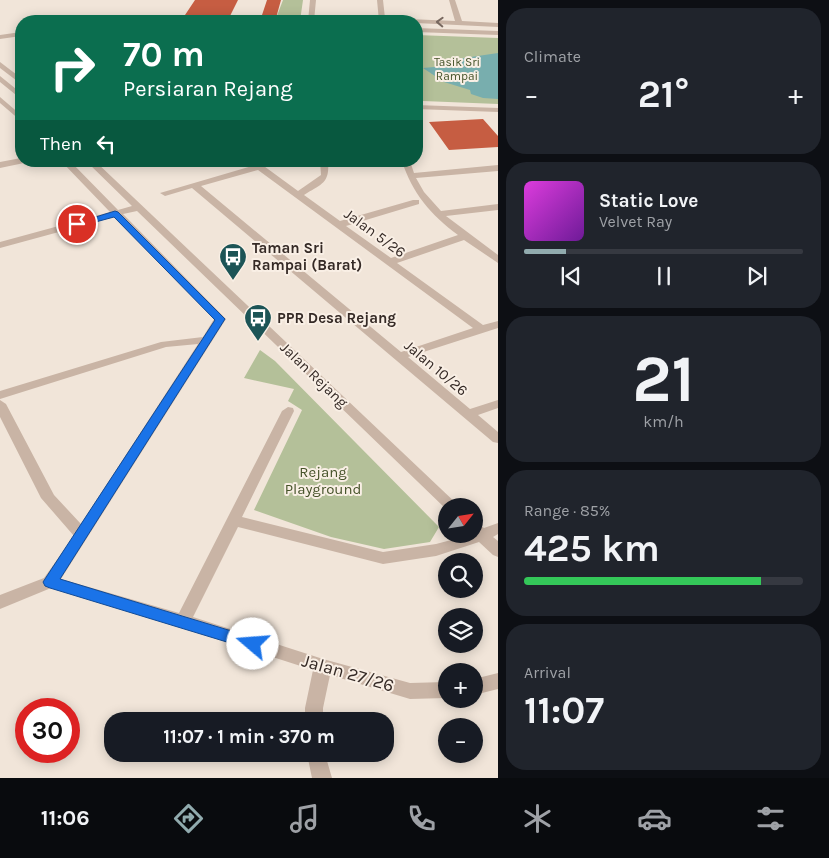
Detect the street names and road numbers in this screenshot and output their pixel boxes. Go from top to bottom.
street label: Jalan 5/26 [341,205,409,261]
street label: Jalan 10/26 [401,336,471,400]
street label: Jalan Rejang [277,338,352,412]
street label: Jalan 27/26 [299,649,397,697]

